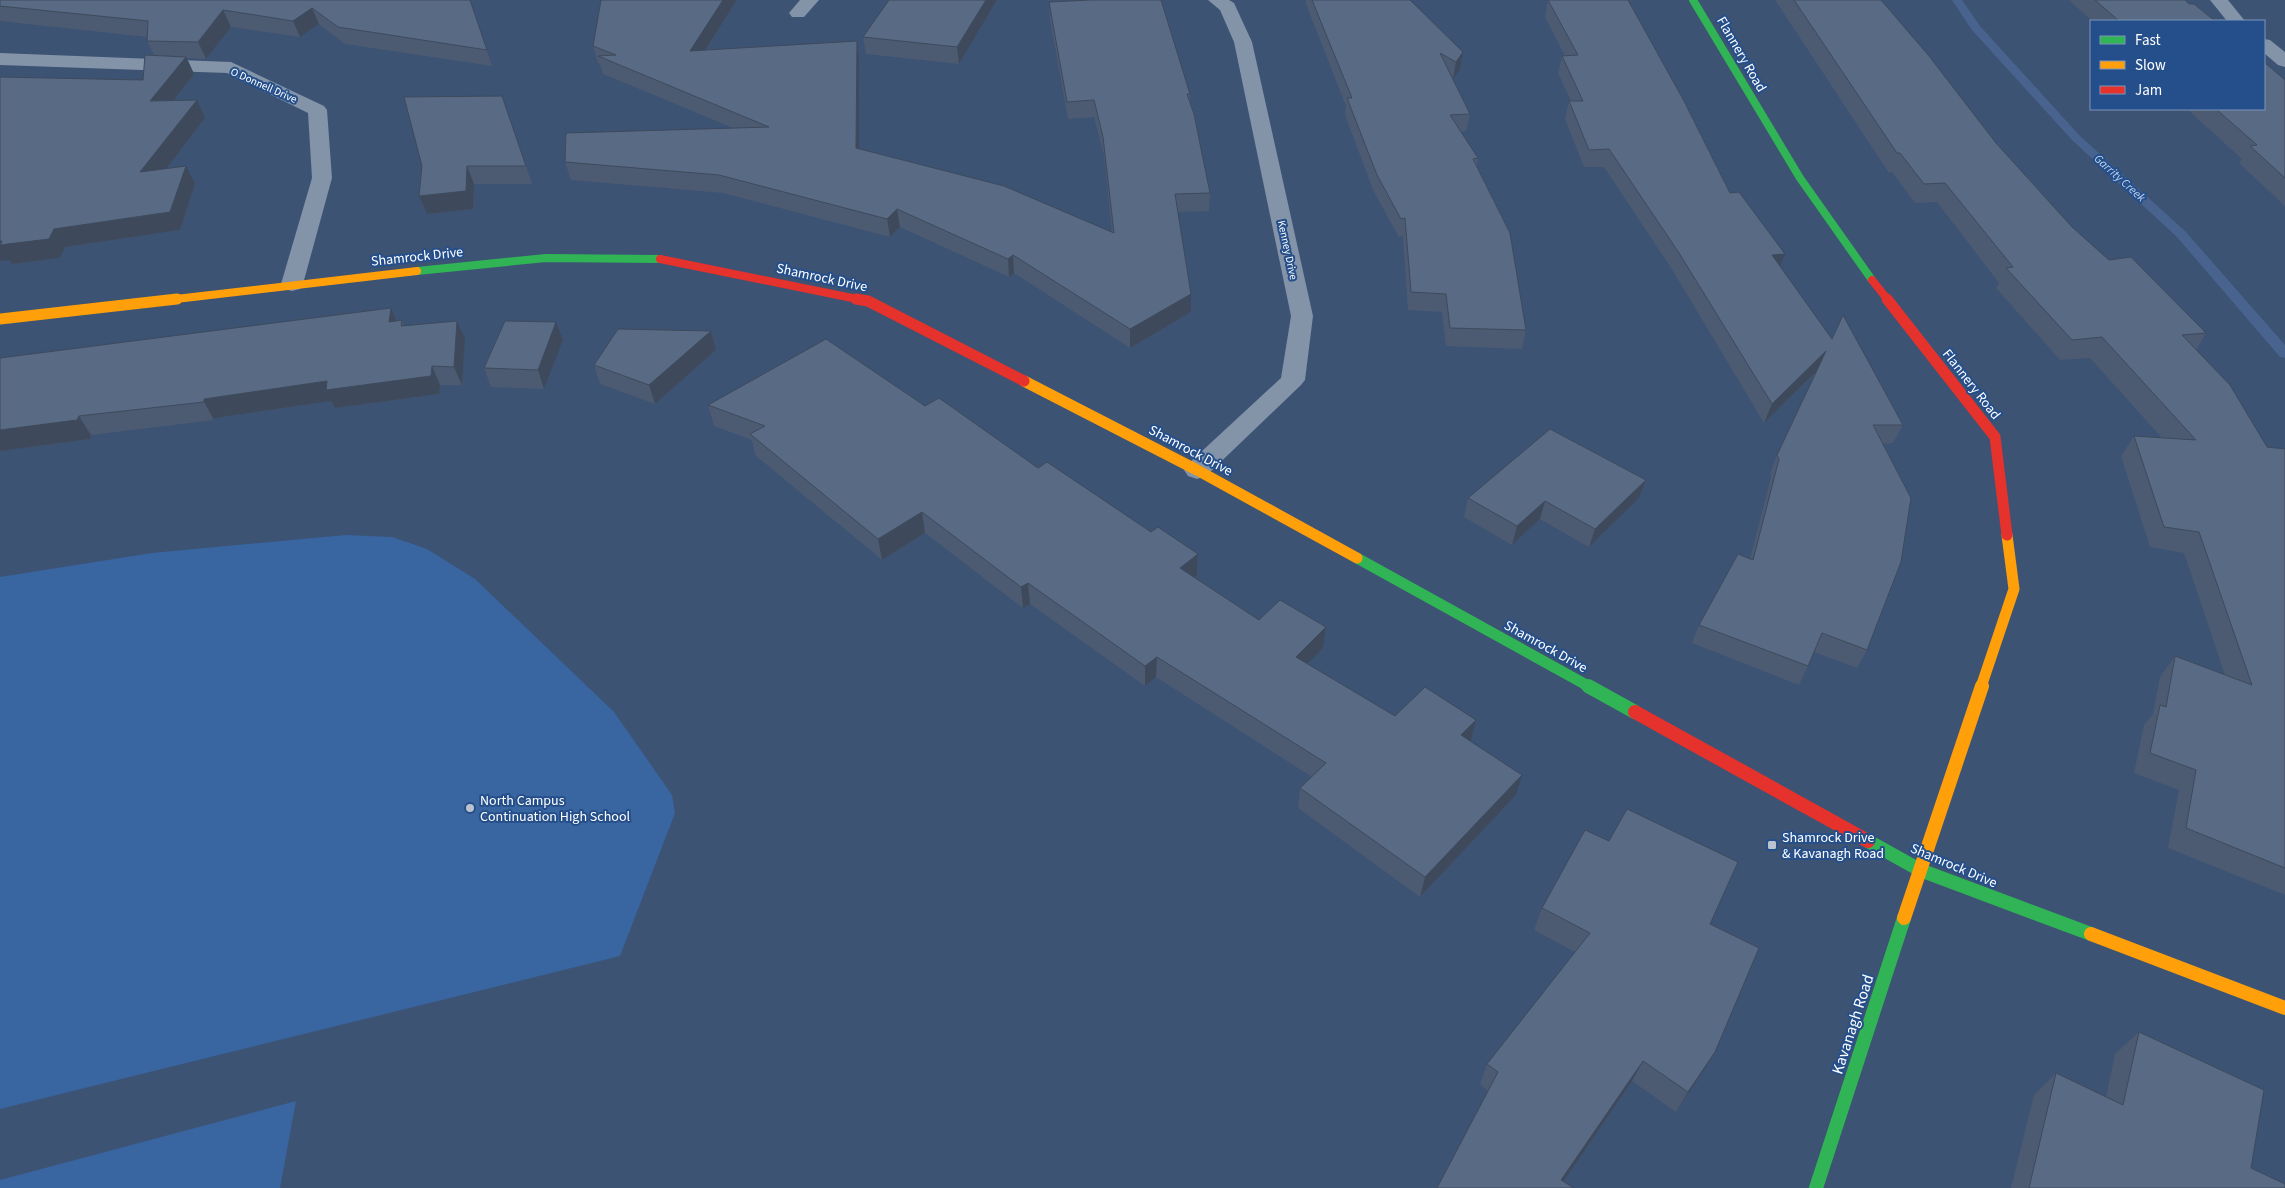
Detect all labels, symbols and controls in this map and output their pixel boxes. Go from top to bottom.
street label: Flannery Road [1711,13,1771,96]
legend [2090,20,2265,110]
text: Fast [2135,30,2161,51]
text: Slow [2135,55,2166,76]
street label: O Donnell Drive [228,64,300,107]
text: Jam [2135,80,2162,101]
water label: Garrity Creek [2090,151,2149,206]
street label: Kenney Drive [1274,219,1301,282]
street label: Shamrock Drive [370,242,464,272]
street label: Shamrock Drive [774,259,869,297]
street label: Flannery Road [1937,345,2005,424]
street label: Shamrock Drive [1145,420,1236,481]
street label: Shamrock Drive [1500,616,1591,678]
place label: North Campus Continuation High School [480,791,630,827]
marker: North Campus Continuation High School [464,802,476,814]
place label: Shamrock Drive & Kavanagh Road [1782,828,1884,864]
marker: Shamrock Drive & Kavanagh Road [1766,839,1778,851]
street label: Shamrock Drive [1907,839,2000,893]
street label: Kavanagh Road [1826,972,1879,1077]

